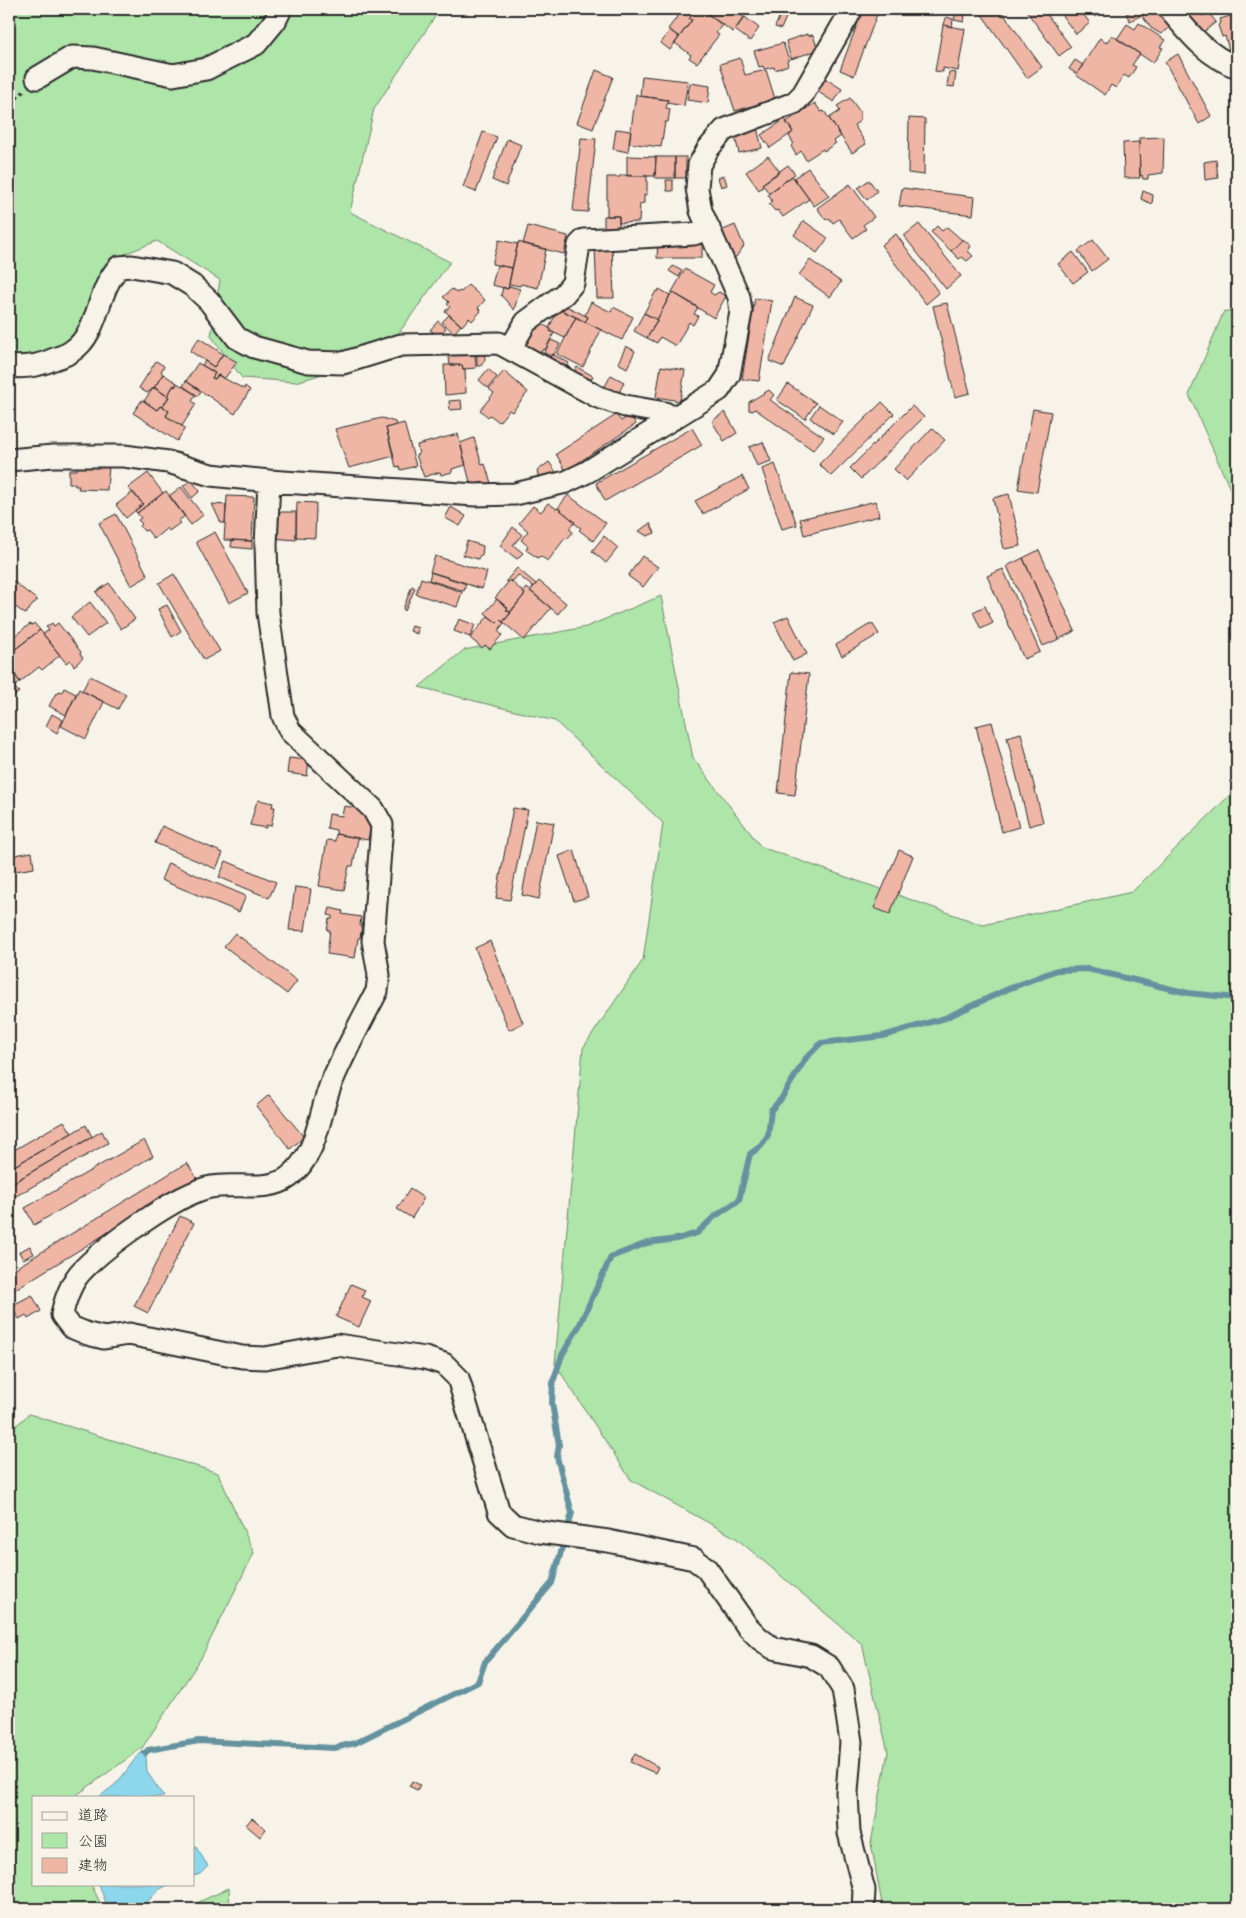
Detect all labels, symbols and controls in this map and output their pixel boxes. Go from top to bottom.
legend [32,1796,195,1886]
text: 道路 [78,1802,108,1825]
text: 公園 [78,1828,108,1851]
text: 建物 [78,1852,108,1875]

